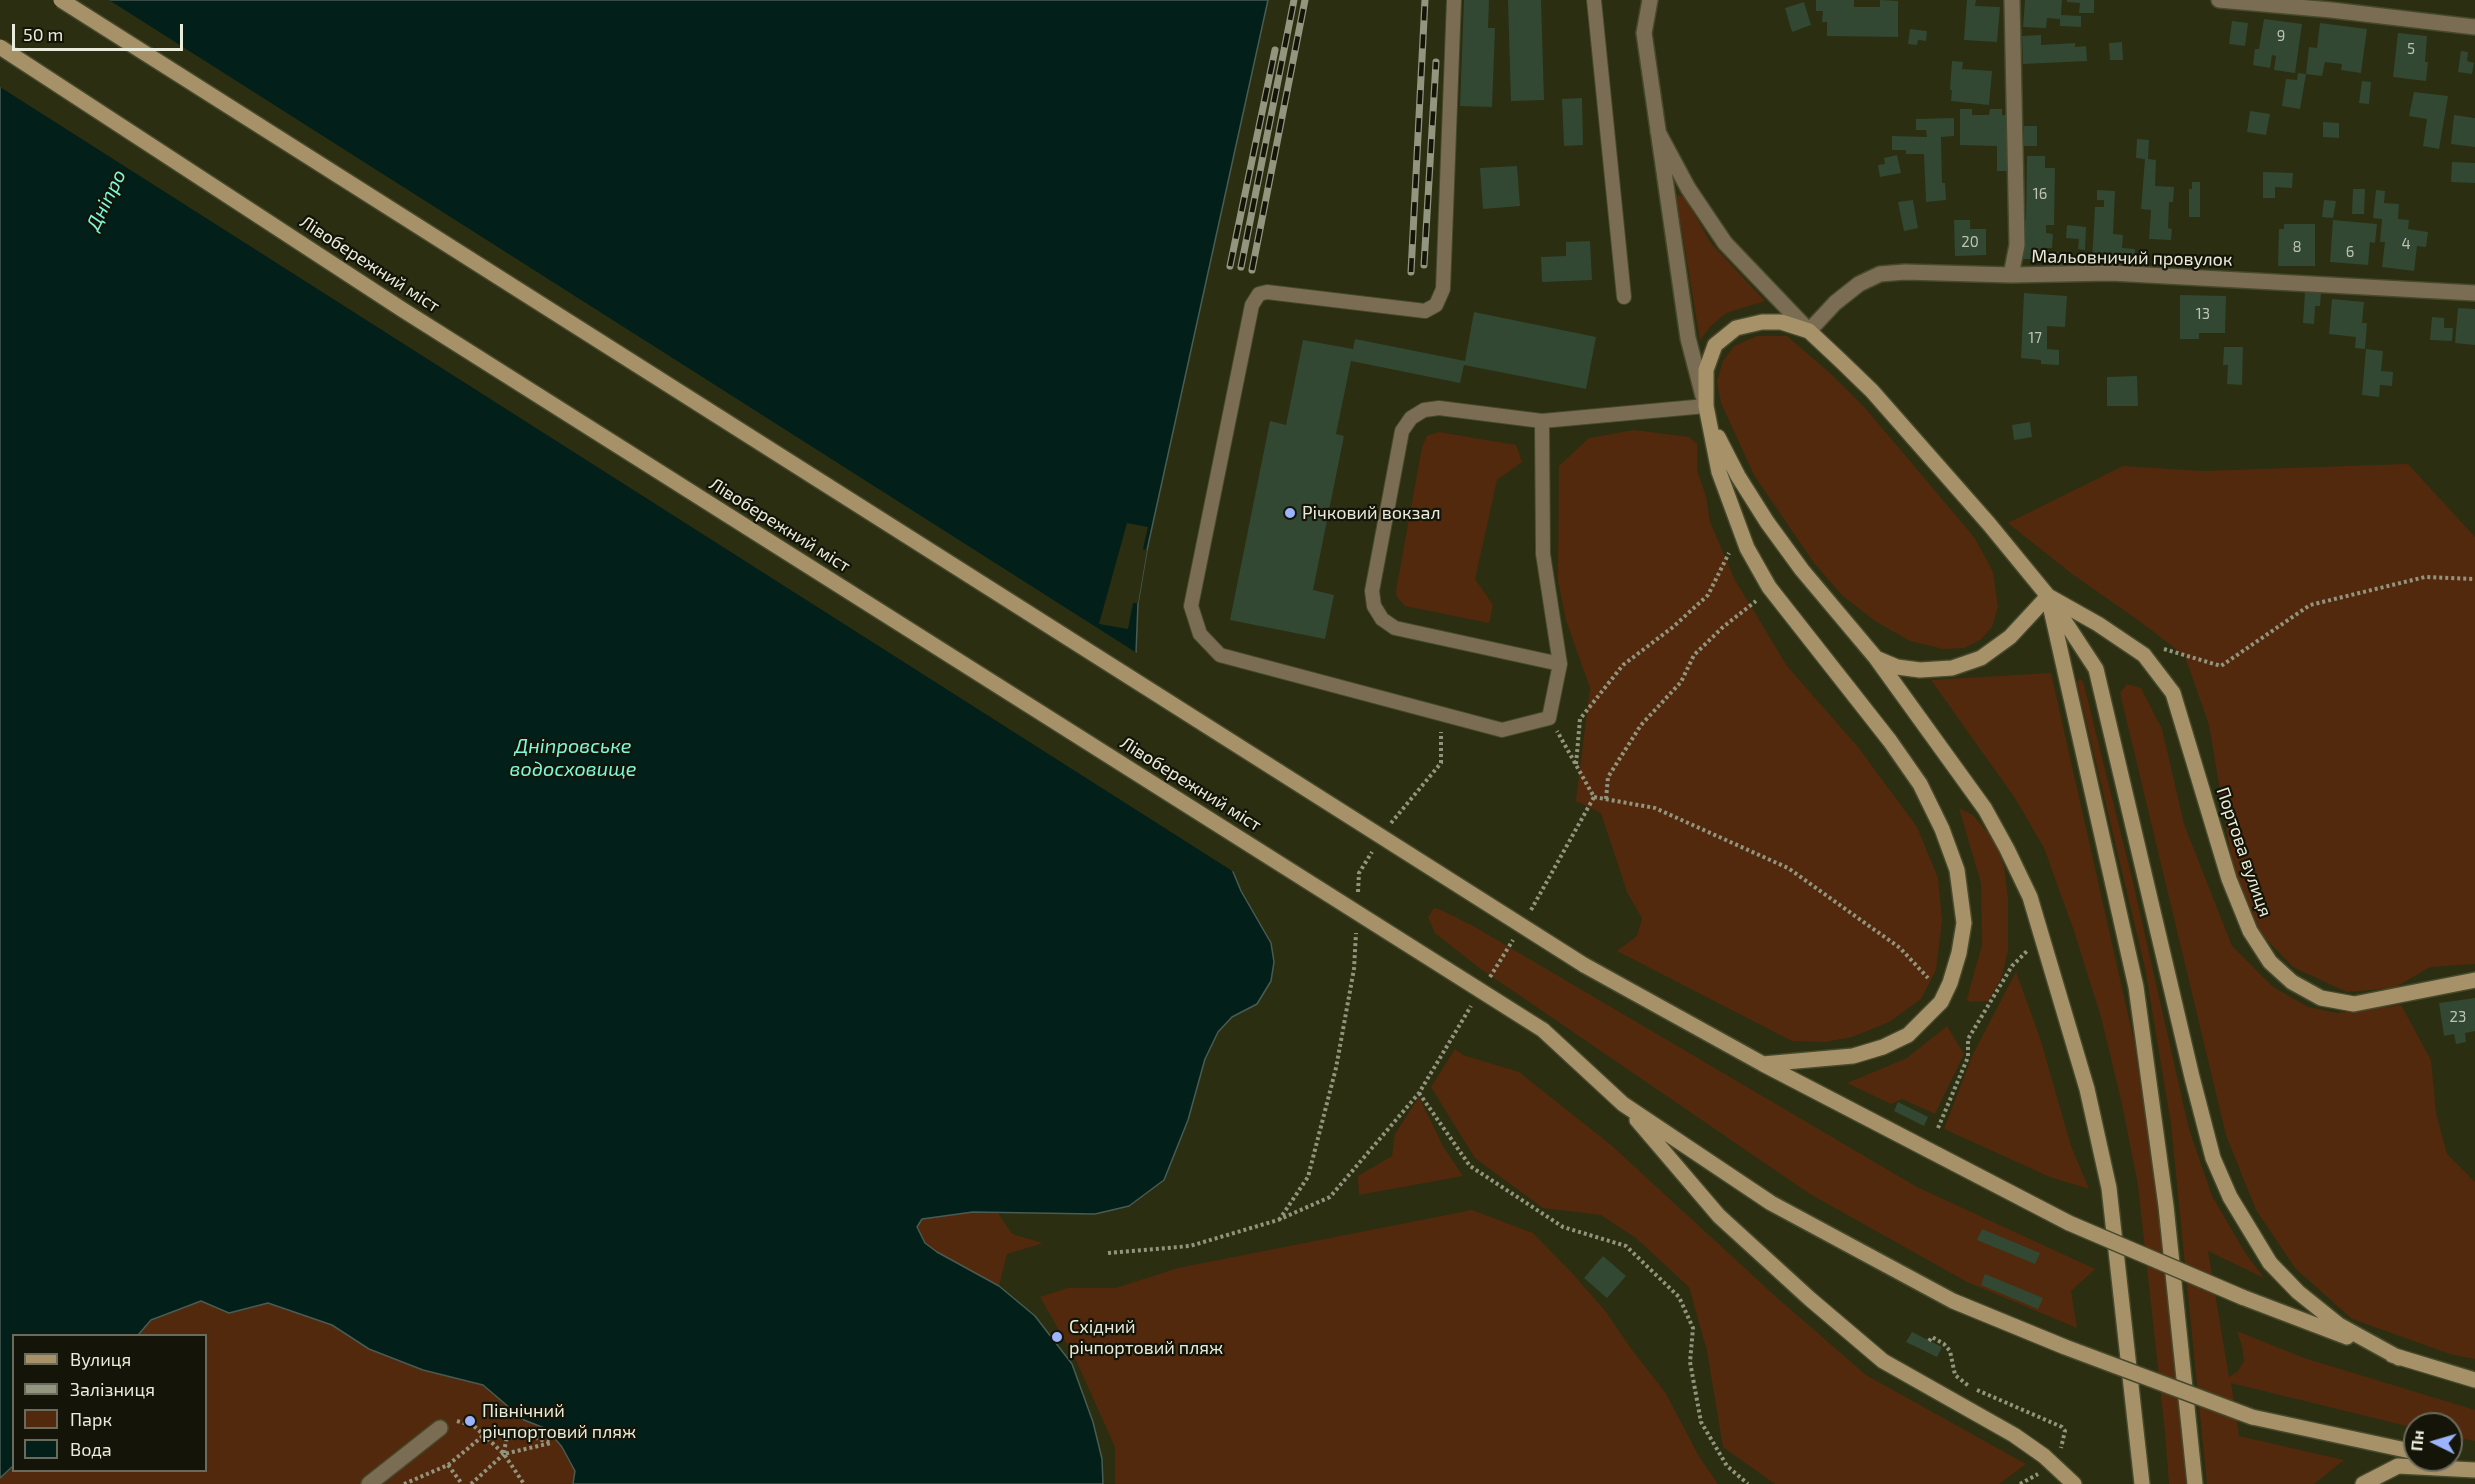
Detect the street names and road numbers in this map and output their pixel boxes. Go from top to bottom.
street label: Лівобережний міст [296,211,444,317]
street label: Мальовничий провулок [2031,245,2233,271]
street label: Лівобережний міст [706,473,854,577]
street label: Лівобережний міст [1117,732,1265,836]
street label: Портова вулиця [2212,784,2276,920]

